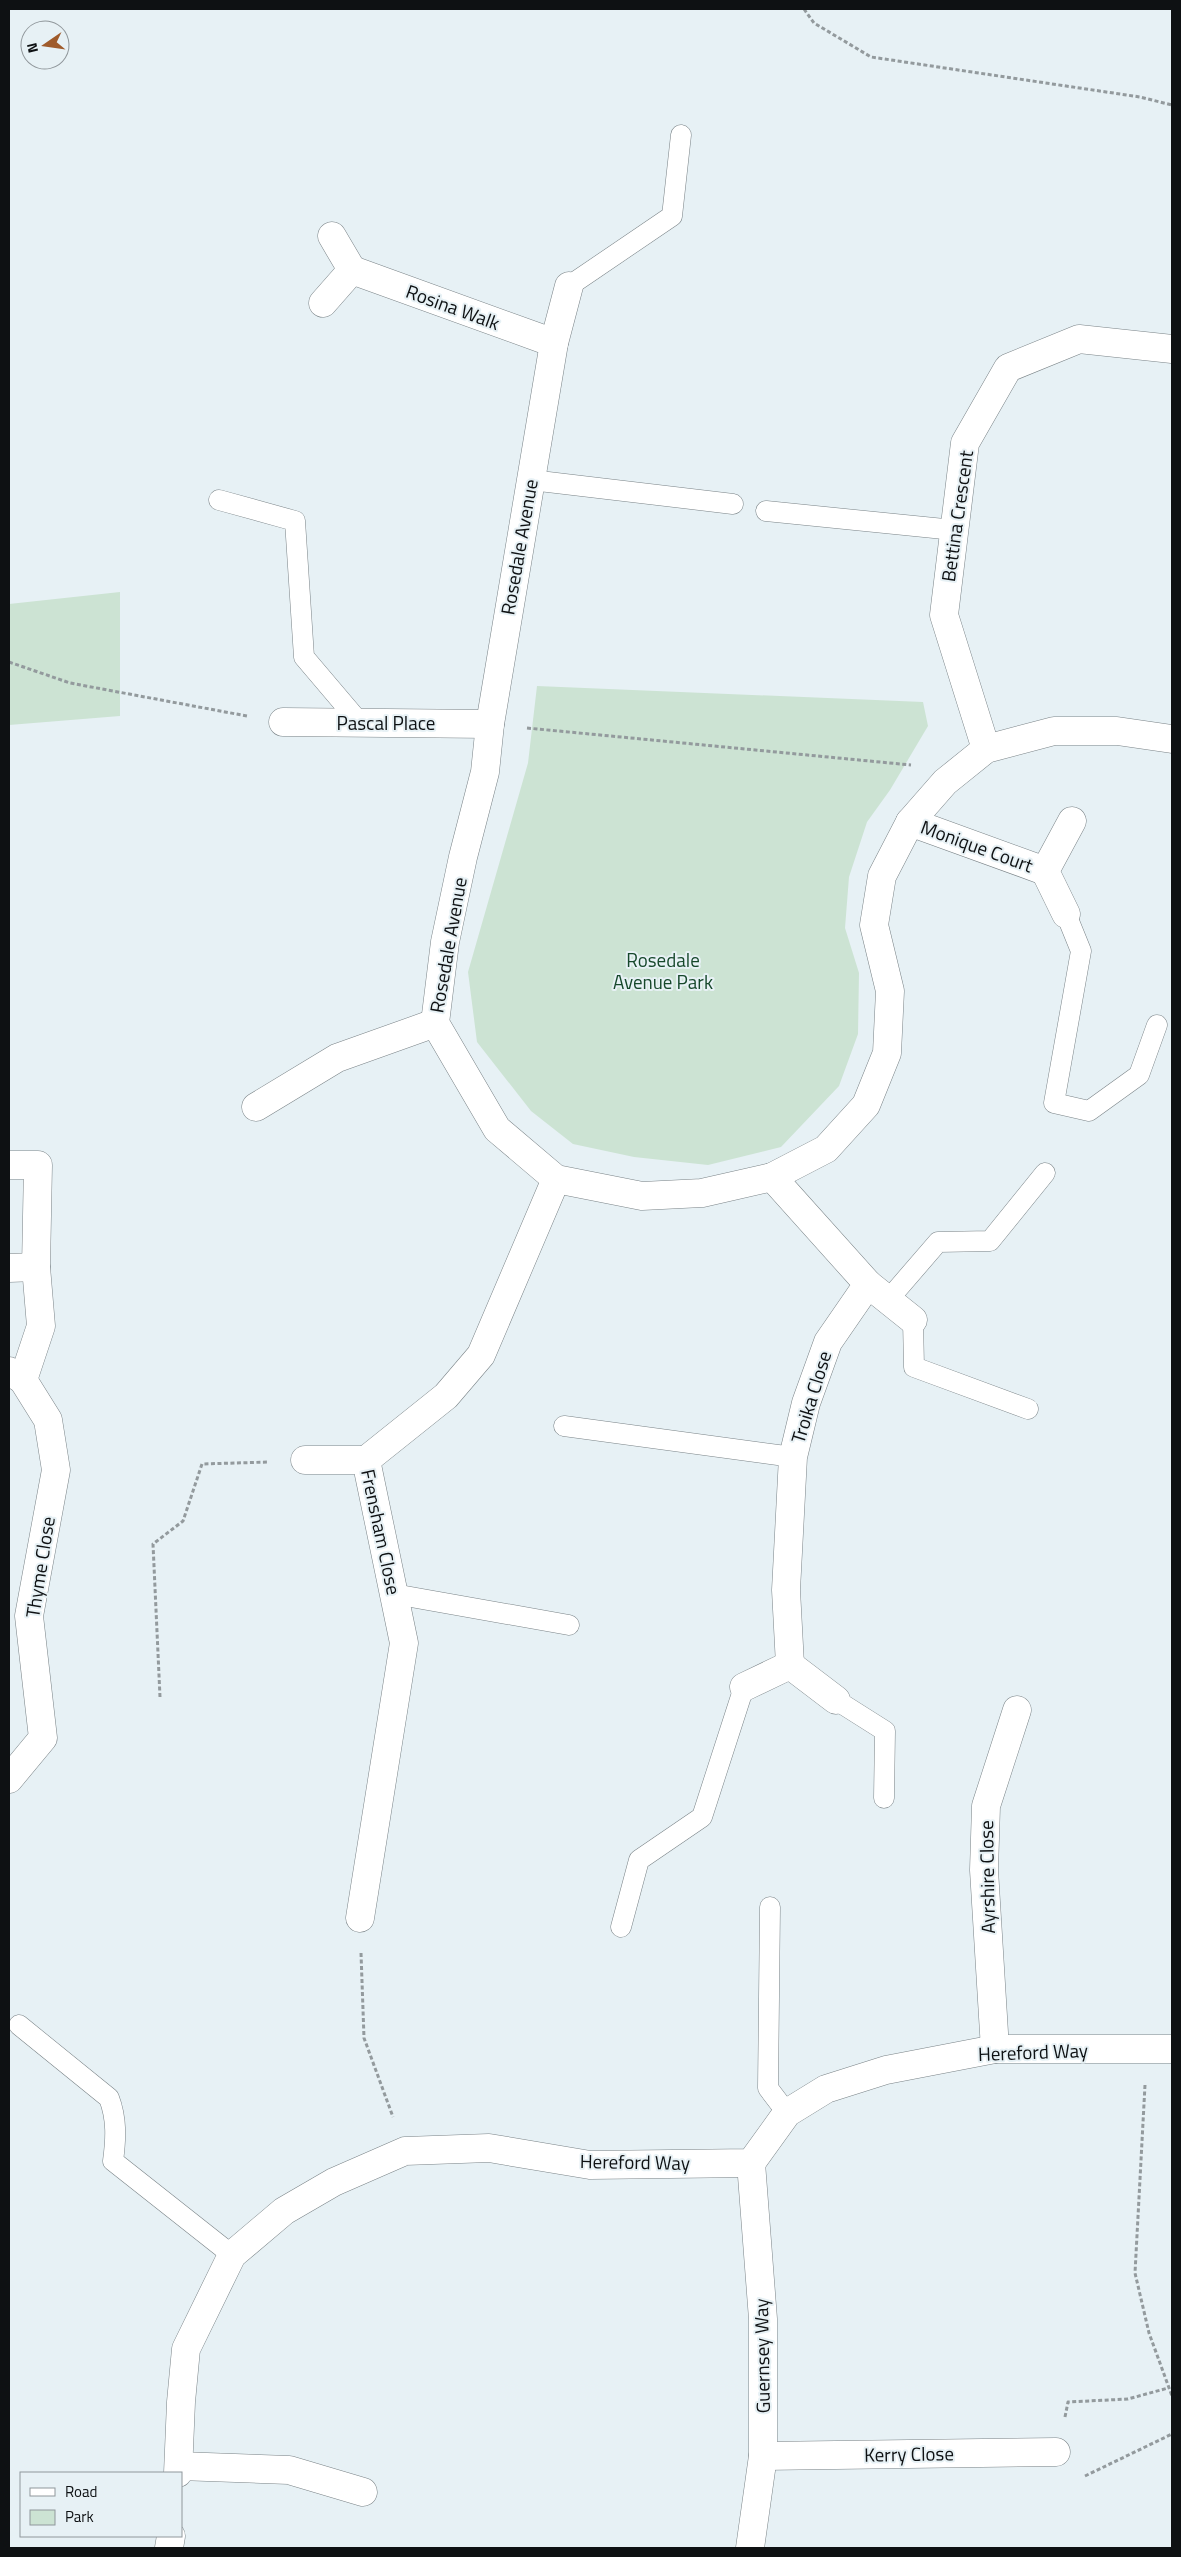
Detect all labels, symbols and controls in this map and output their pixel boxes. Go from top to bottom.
north arrow [20,20,70,70]
text: N [21,41,43,55]
street label: Rosina Walk [402,276,504,337]
street label: Bettina Crescent [933,448,980,583]
street label: Rosedale Avenue [492,477,545,617]
street label: Pascal Place [337,708,435,737]
street label: Monique Court [917,812,1038,879]
street label: Rosedale Avenue [421,875,474,1015]
park label: Rosedale Avenue Park [613,945,713,996]
street label: Troika Close [783,1347,838,1446]
street label: Frensham Close [354,1466,409,1597]
street label: Thyme Close [17,1514,62,1620]
street label: Ayrshire Close [971,1820,1002,1934]
street label: Hereford Way [977,2035,1089,2068]
street label: Hereford Way [580,2146,690,2177]
street label: Guernsey Way [746,2298,777,2414]
street label: Kerry Close [864,2438,954,2469]
legend [20,2472,182,2537]
text: Road [65,2480,97,2503]
text: Park [65,2505,94,2528]

